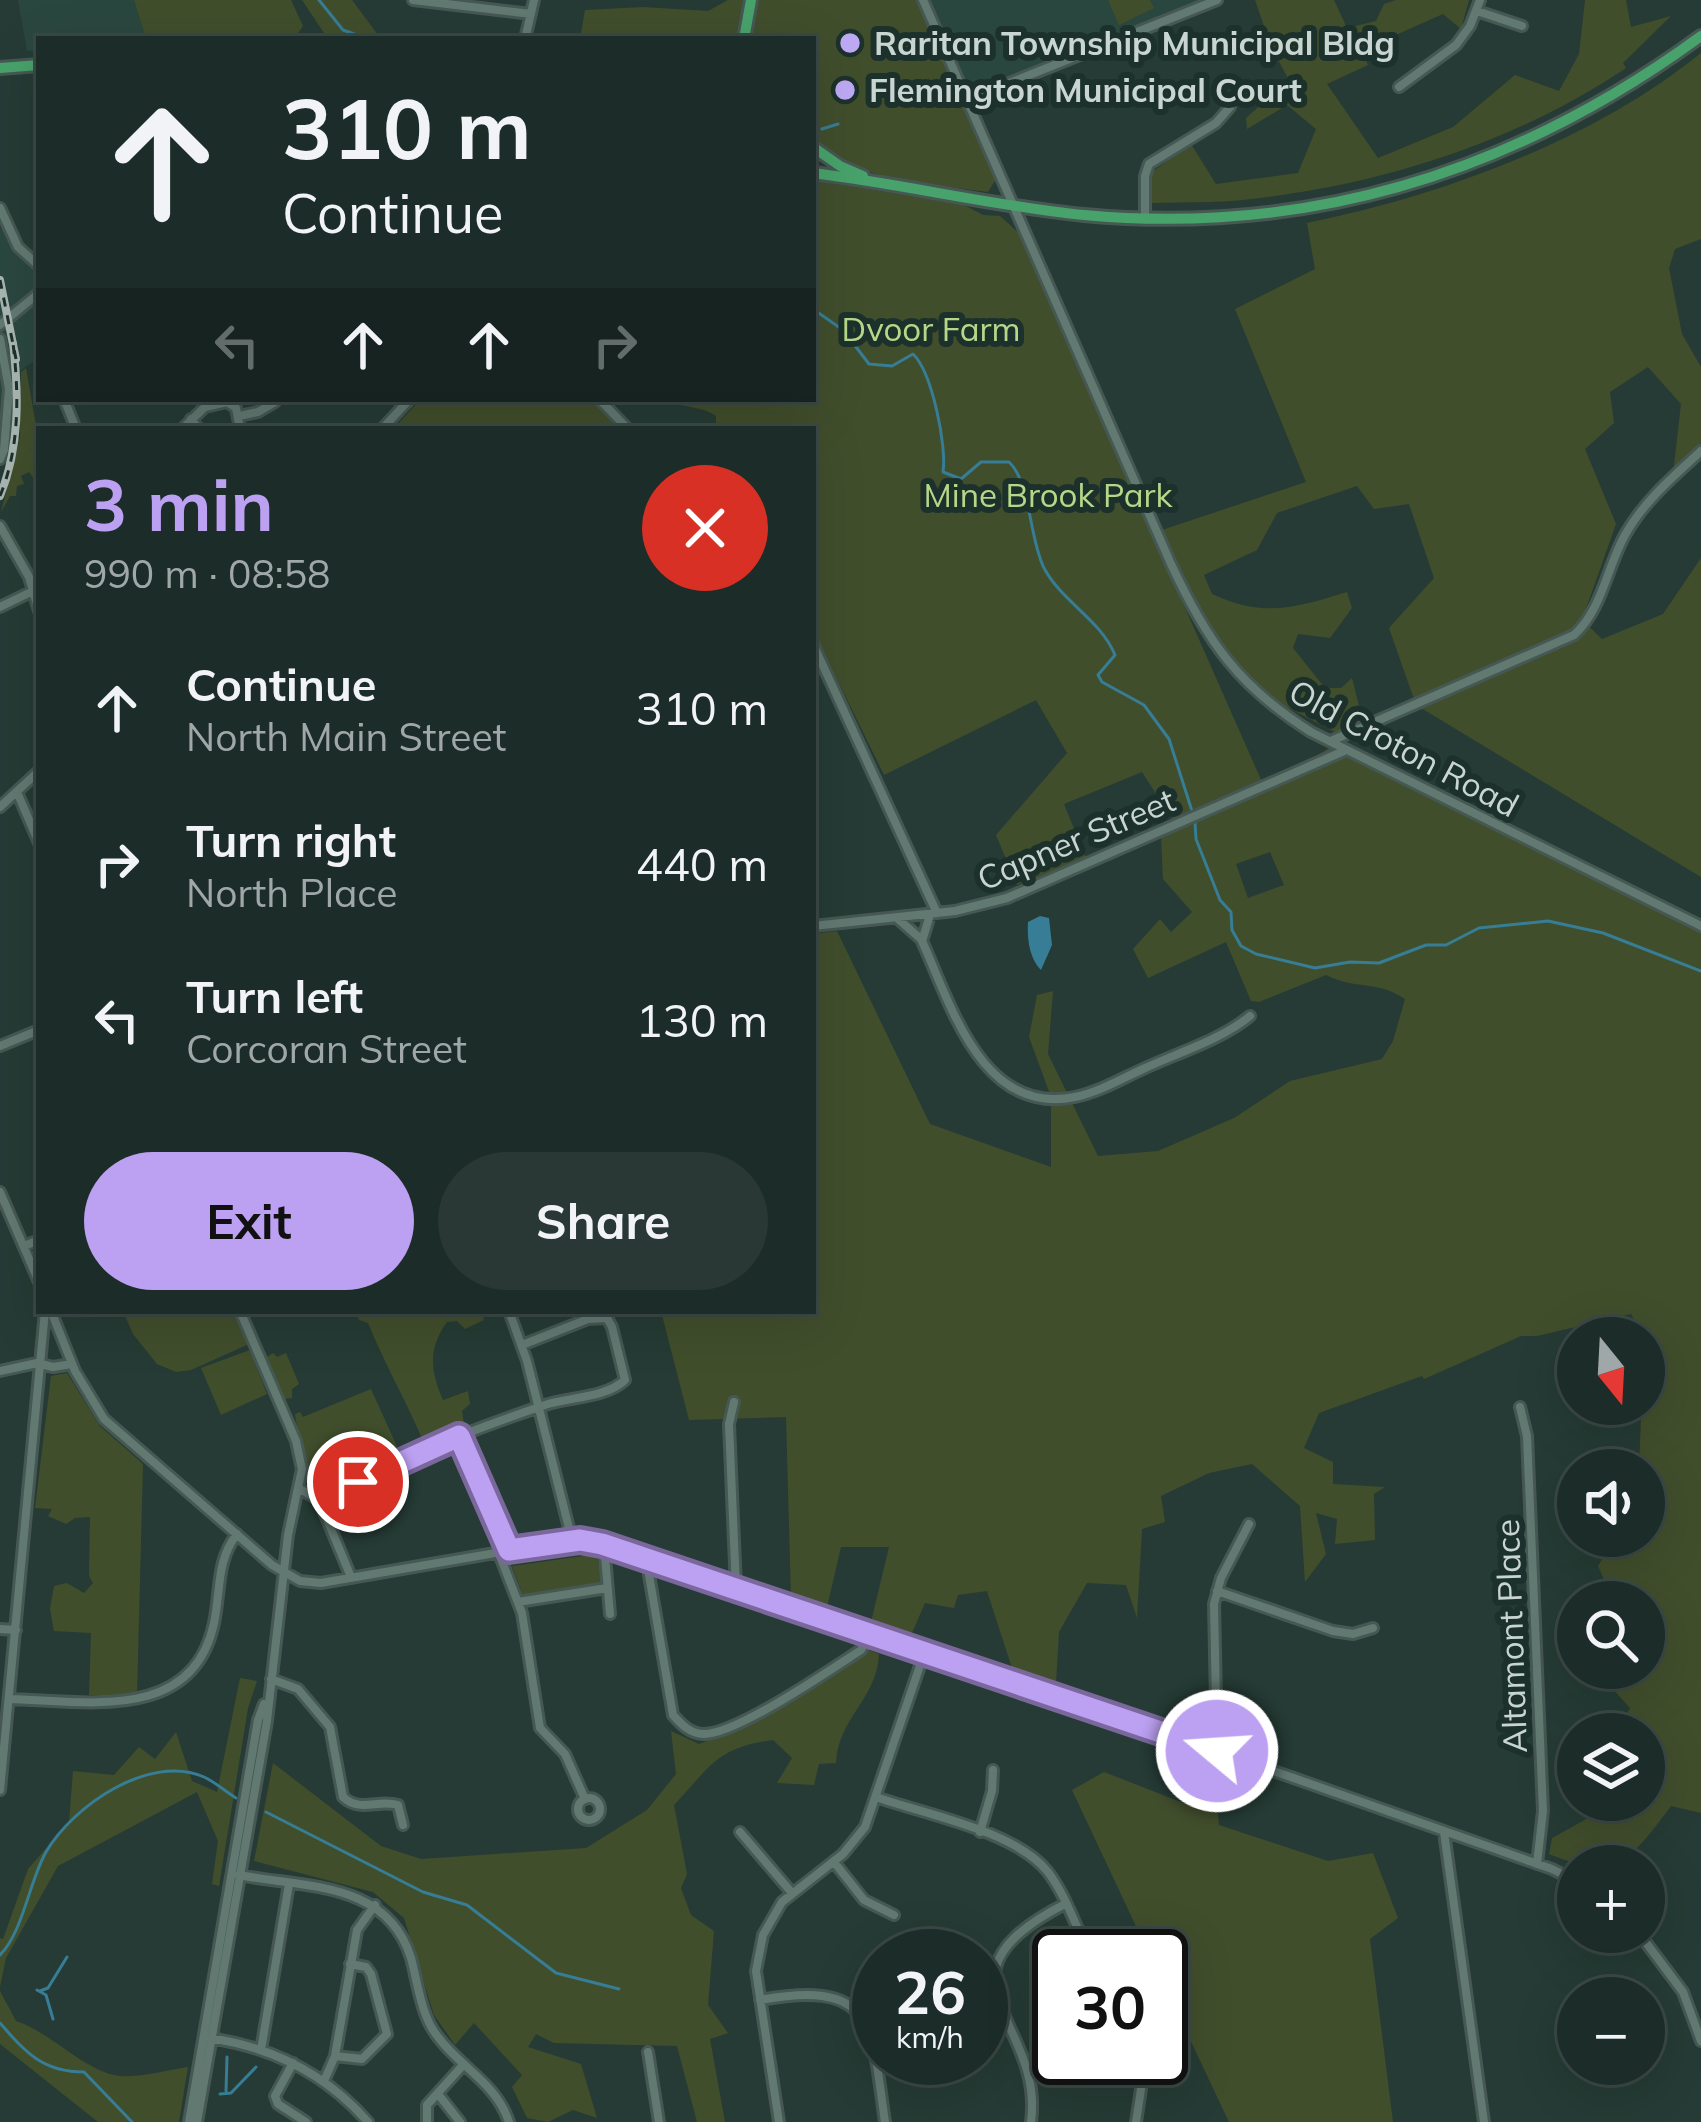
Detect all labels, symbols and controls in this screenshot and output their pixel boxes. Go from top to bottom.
place label: Raritan Township Municipal Bldg [874,22,1395,63]
marker: Raritan Township Municipal Bldg [837,30,863,56]
place label: Flemington Municipal Court [869,69,1302,110]
text: 310 m [282,75,532,180]
marker: Flemington Municipal Court [832,77,858,103]
icon: ahead [84,84,240,240]
text: Continue [282,179,503,247]
park label: Dvoor Farm [842,308,1020,349]
icon: left [204,312,270,378]
icon: ahead [330,312,396,378]
icon: ahead [456,312,522,378]
icon: right [582,312,648,378]
text: 3 min [84,459,274,549]
button: close [642,465,768,591]
park label: Mine Brook Park [923,474,1174,515]
text: 990 m · 08:58 [84,549,330,598]
text: Continue [186,656,376,712]
street label: Old Croton Road [1283,670,1526,825]
icon: ahead [84,675,150,741]
text: 310 m [636,680,768,736]
text: North Main Street [186,712,506,761]
street label: Capner Street [971,778,1181,899]
text: Turn right [186,812,396,868]
icon: right [84,831,150,897]
text: 440 m [636,836,768,892]
text: North Place [186,868,397,917]
text: Turn left [186,968,363,1024]
icon: left [84,987,150,1053]
text: 130 m [636,992,768,1048]
text: Corcoran Street [186,1024,467,1073]
button: Exit [84,1152,414,1290]
button: Share [438,1152,768,1290]
north arrow [1557,1317,1665,1425]
map controls [1557,1317,1665,2085]
pin [307,1431,409,1533]
icon: arrive [325,1449,391,1515]
button: sound [1557,1449,1665,1557]
street label: Altamont Place [1486,1518,1535,1754]
button: search [1557,1581,1665,1689]
position arrow [1154,1688,1280,1814]
button: layers [1557,1713,1665,1821]
button: + [1557,1845,1665,1953]
speed limit sign: 30 [1032,1929,1188,2085]
text: 26 [894,1954,966,2029]
button: − [1557,1977,1665,2085]
text: km/h [896,2018,964,2056]

